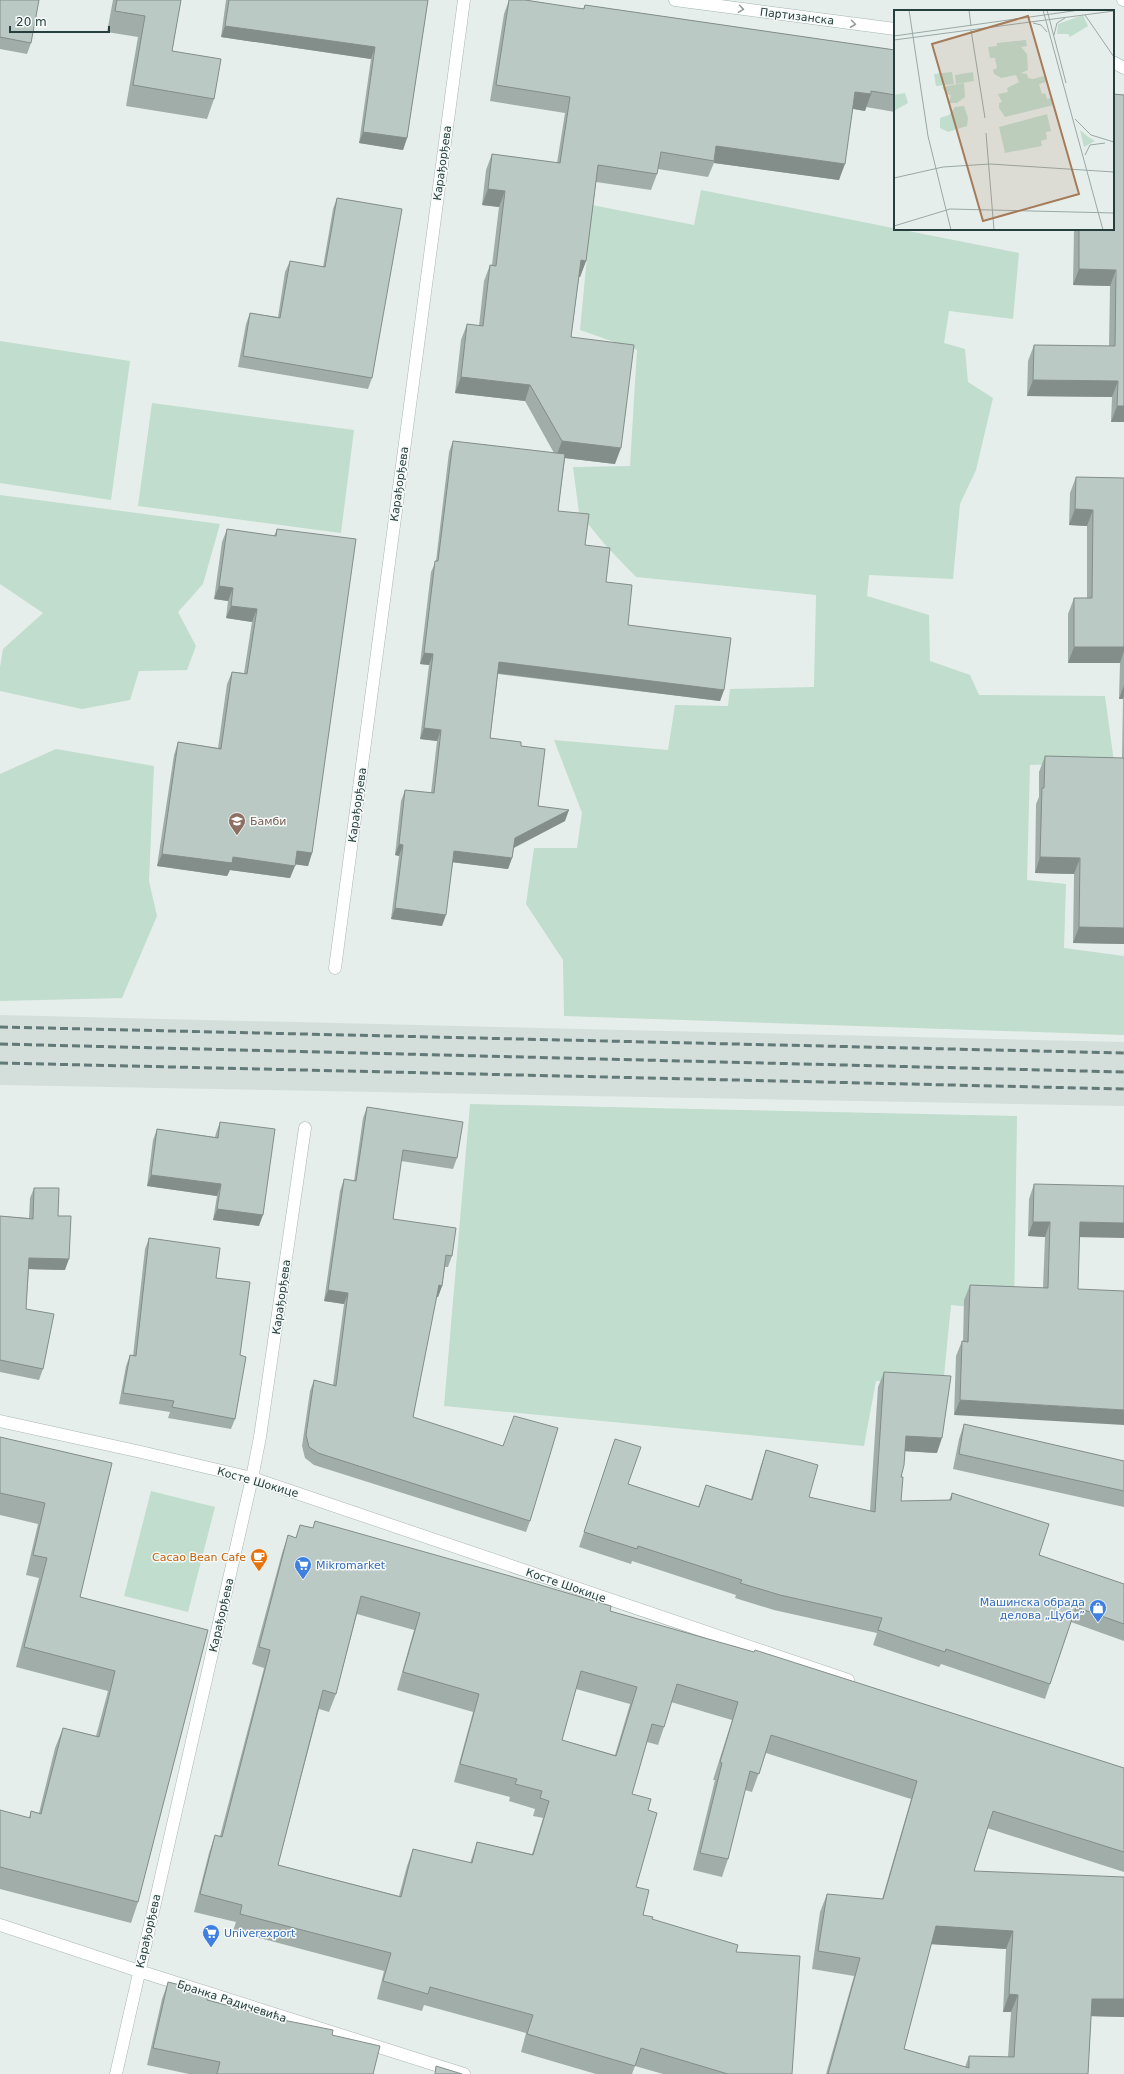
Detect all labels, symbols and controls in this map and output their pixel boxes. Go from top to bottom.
one-way arrow [738,4,744,13]
street label: Партизанска [759,5,835,28]
scale bar [10,8,109,34]
inset map [894,10,1114,230]
text: 20 m [16,15,47,29]
one-way arrow [850,19,857,28]
street label: Карађорђева [431,125,454,201]
street label: Карађорђева [388,446,411,522]
street label: Карађорђева [346,767,369,843]
school or university icon: Бамби [227,811,247,836]
place label: Бамби [250,815,287,828]
street label: Карађорђева [270,1259,293,1335]
street label: Косте Шокице [216,1465,300,1500]
cafe icon: Cacao Bean Cafe [249,1547,269,1572]
place label: Cacao Bean Cafe [152,1551,246,1564]
supermarket icon: Mikromarket [293,1555,313,1580]
place label: Mikromarket [316,1559,386,1572]
street label: Косте Шокице [524,1566,608,1605]
street label: Карађорђева [207,1577,236,1653]
place label: Машинска обрада делова „Цуби” [980,1596,1085,1622]
shop icon: Машинска обрада делова „Цуби” [1088,1598,1108,1623]
street label: Карађорђева [134,1893,163,1969]
supermarket icon: Univerexport [201,1923,221,1948]
place label: Univerexport [224,1927,296,1940]
street label: Бранка Радичевића [175,1978,288,2025]

